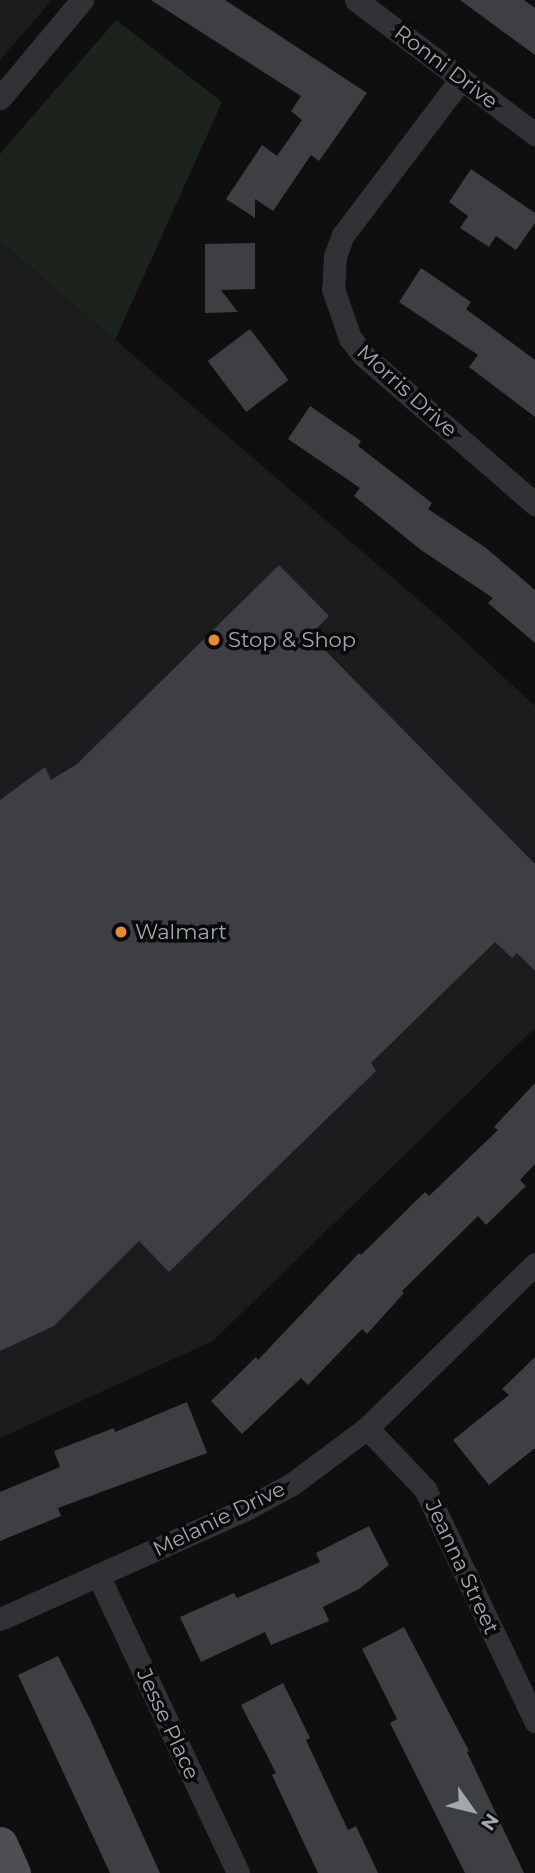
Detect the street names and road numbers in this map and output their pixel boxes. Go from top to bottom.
street label: Ronni Drive [389,20,503,114]
street label: Morris Drive [352,339,462,443]
street label: Melanie Drive [149,1476,289,1562]
street label: Jeanna Street [420,1496,504,1638]
street label: Jesse Place [131,1665,205,1783]

